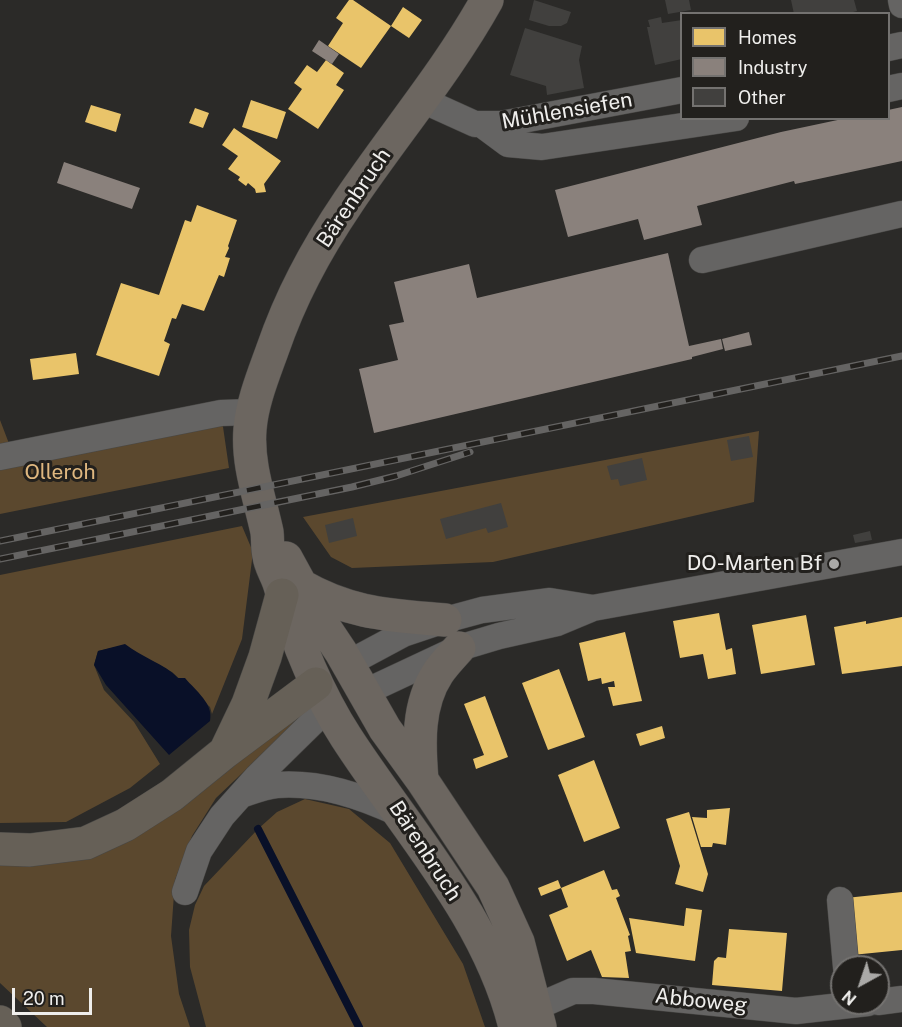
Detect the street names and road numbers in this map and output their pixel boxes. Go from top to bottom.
street label: Mühlensiefen [500,87,634,135]
street label: Bärenbruch [312,144,396,252]
street label: Bärenbruch [383,796,467,906]
street label: Abboweg [654,984,748,1018]

